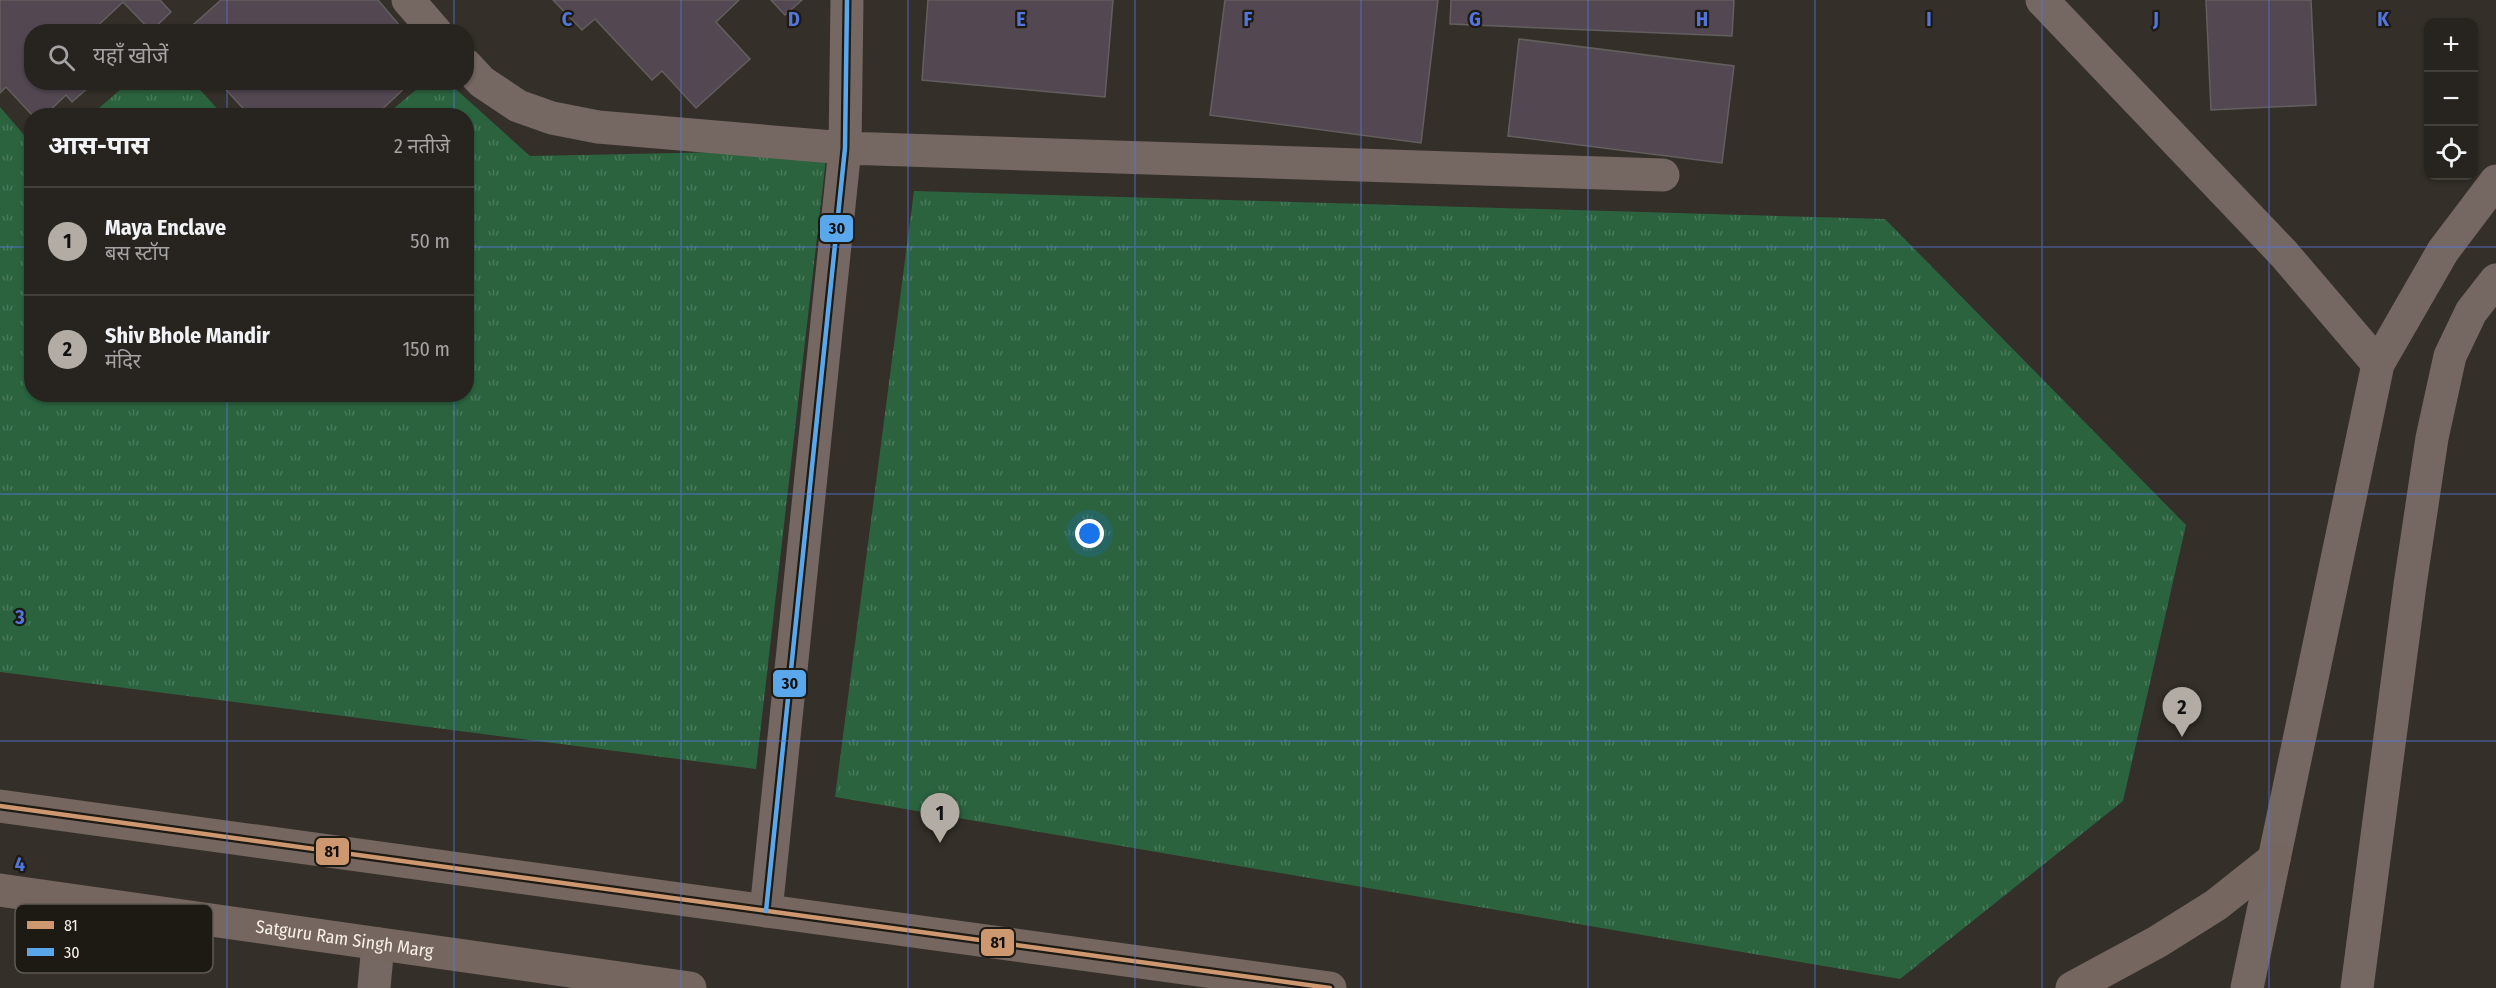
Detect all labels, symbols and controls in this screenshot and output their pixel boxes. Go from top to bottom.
text: C [562,7,573,31]
text: D [788,7,800,31]
text: E [1016,7,1026,31]
text: F [1244,7,1253,31]
text: G [1469,7,1481,31]
text: H [1696,7,1708,31]
text: I [1926,7,1932,31]
text: J [2152,7,2159,31]
text: K [2377,7,2389,31]
map controls [2424,18,2478,180]
button: + [2424,18,2478,72]
search box [24,24,474,90]
icon: search [45,41,78,74]
text: यहाँ खोजें [93,42,168,69]
button: − [2424,72,2478,126]
button: locate [2424,126,2478,180]
text: आस-पास [48,130,150,161]
text: 2 नतीजे [394,134,450,158]
text: Maya Enclave [105,214,226,241]
line badge: 30 [819,214,854,243]
text: 30 [828,219,845,238]
text: 1 [63,229,72,253]
text: 50 m [410,229,450,253]
text: बस स्टॉप [105,241,169,265]
text: Shiv Bhole Mandir [105,322,270,349]
text: 2 [63,337,72,361]
text: 150 m [403,337,450,361]
text: मंदिर [105,349,141,373]
your location [1075,519,1104,548]
text: 3 [14,605,25,629]
line badge: 30 [772,669,807,698]
text: 30 [781,674,798,693]
pin: 2 [2162,688,2202,737]
pin: 1 [920,794,960,843]
line badge: 81 [315,837,350,866]
text: 81 [325,842,339,861]
text: 4 [15,852,25,876]
legend [15,904,213,973]
street label: Satguru Ram Singh Marg [254,915,435,962]
text: 81 [64,916,78,935]
line badge: 81 [980,928,1015,957]
text: 81 [991,933,1005,952]
text: 30 [64,943,80,962]

